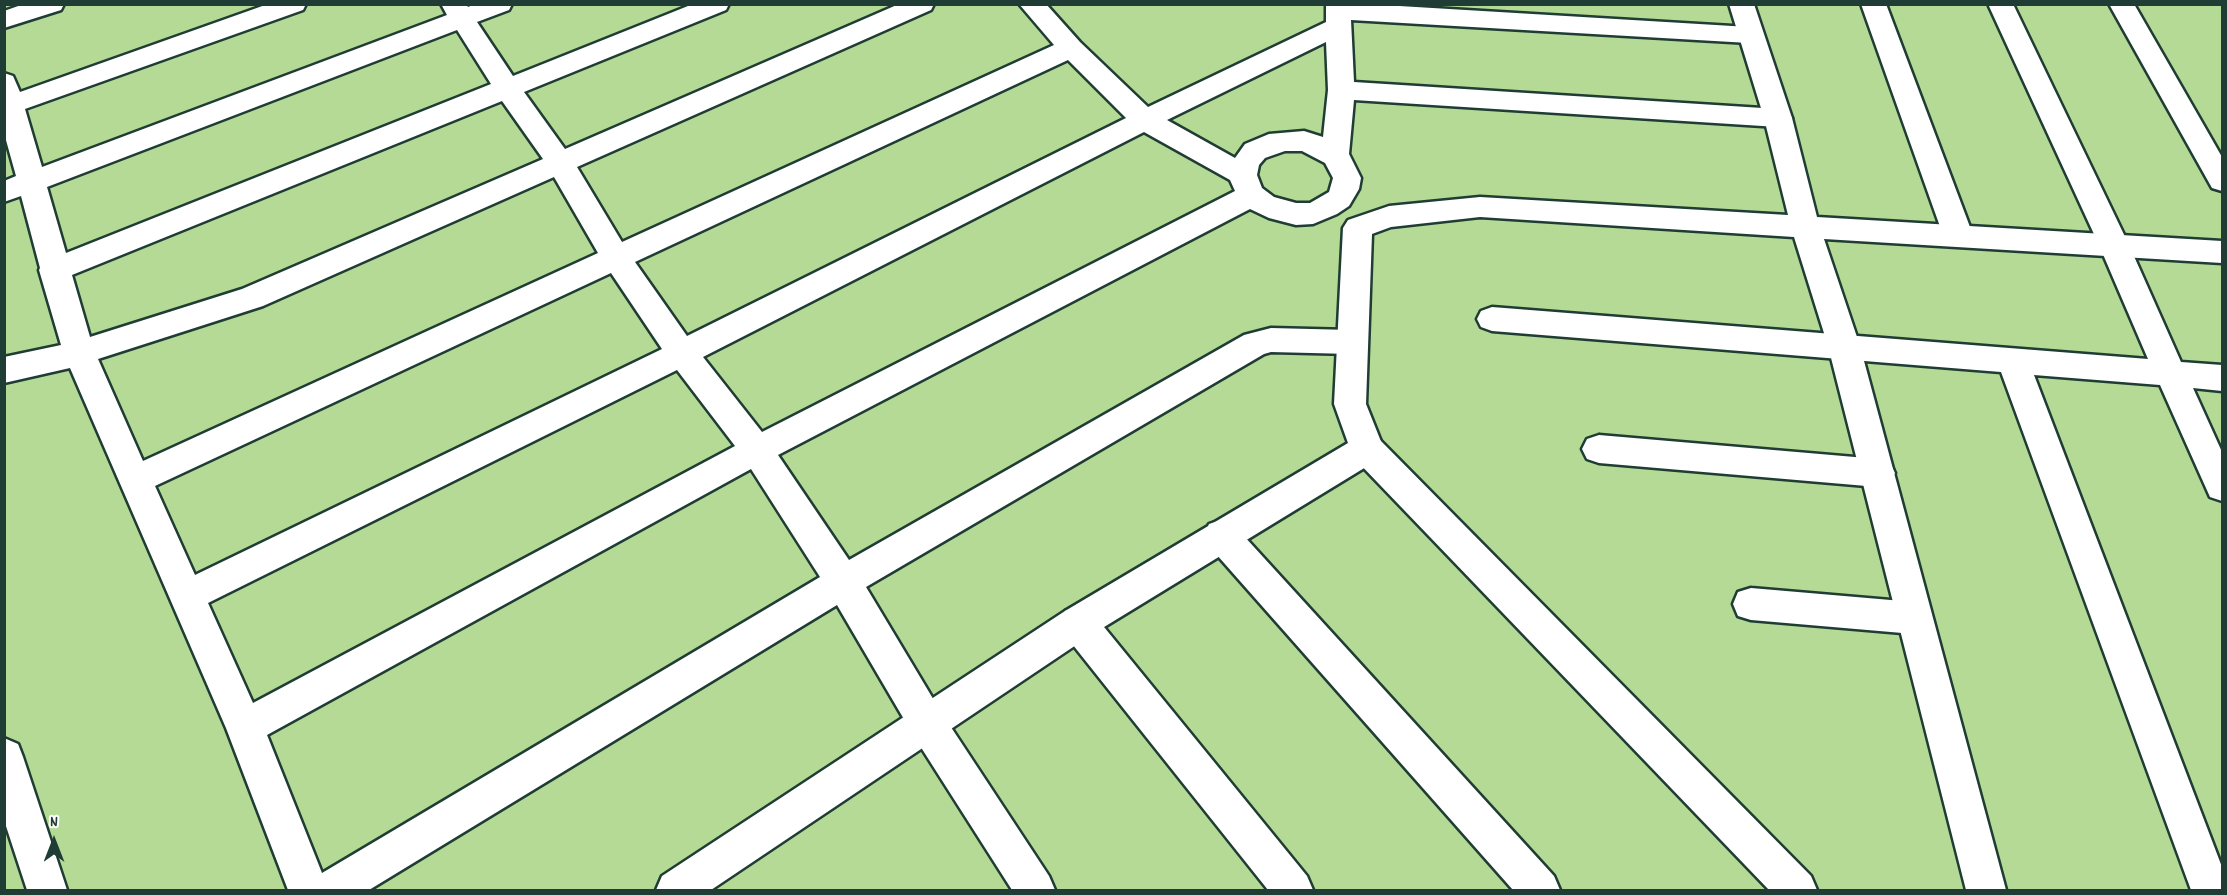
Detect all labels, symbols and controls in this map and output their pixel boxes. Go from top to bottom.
north arrow [24,811,84,871]
text: N [50,811,58,834]

